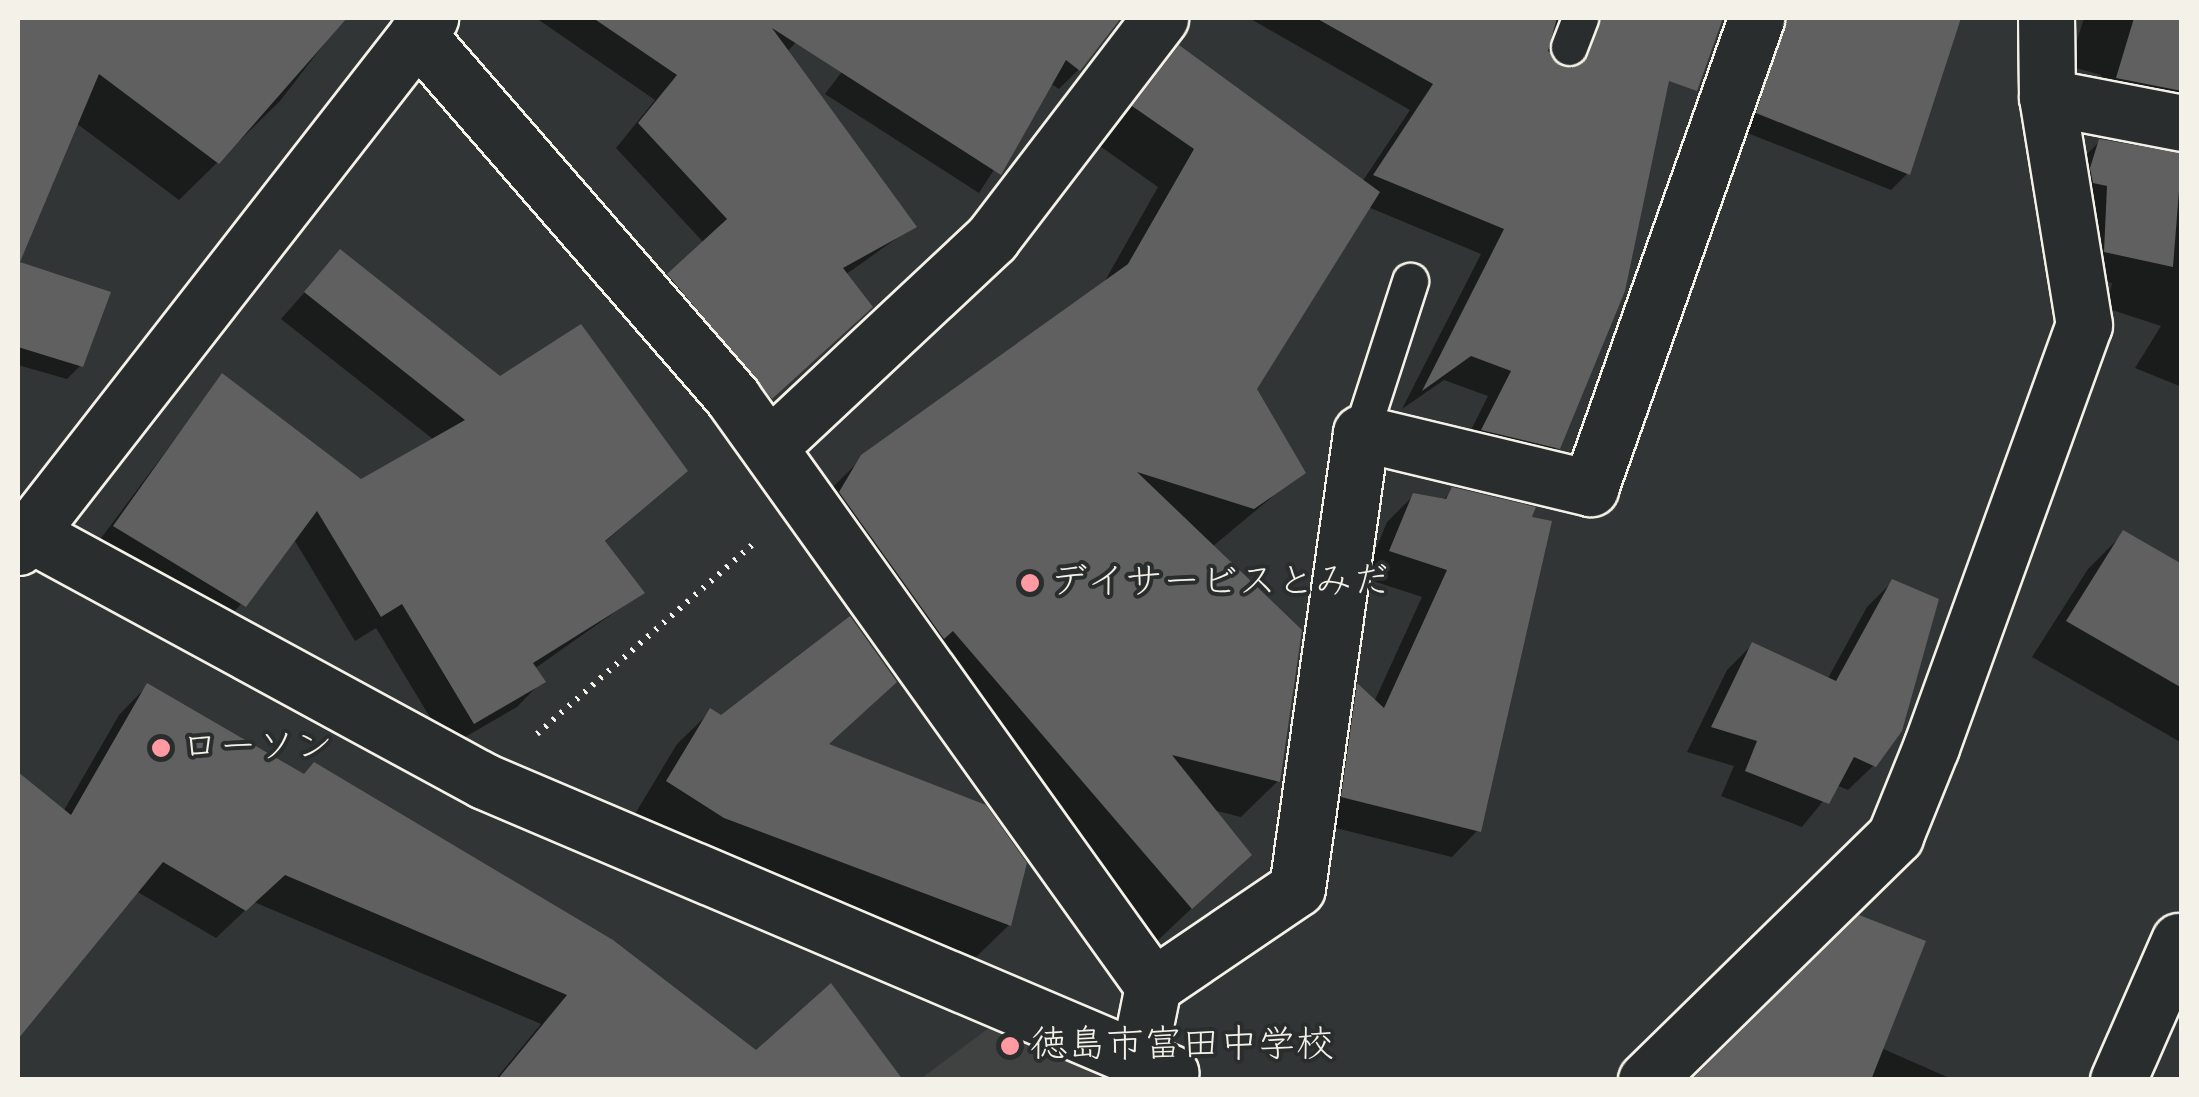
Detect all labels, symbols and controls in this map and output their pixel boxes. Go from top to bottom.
place label: デイサービスとみだ [1050,560,1392,606]
marker: デイサービスとみだ [1019,572,1041,594]
place label: ローソン [181,725,333,771]
marker: ローソン [150,737,172,759]
place label: 徳島市富田中学校 [1030,1023,1334,1069]
marker: 徳島市富田中学校 [999,1035,1021,1057]

